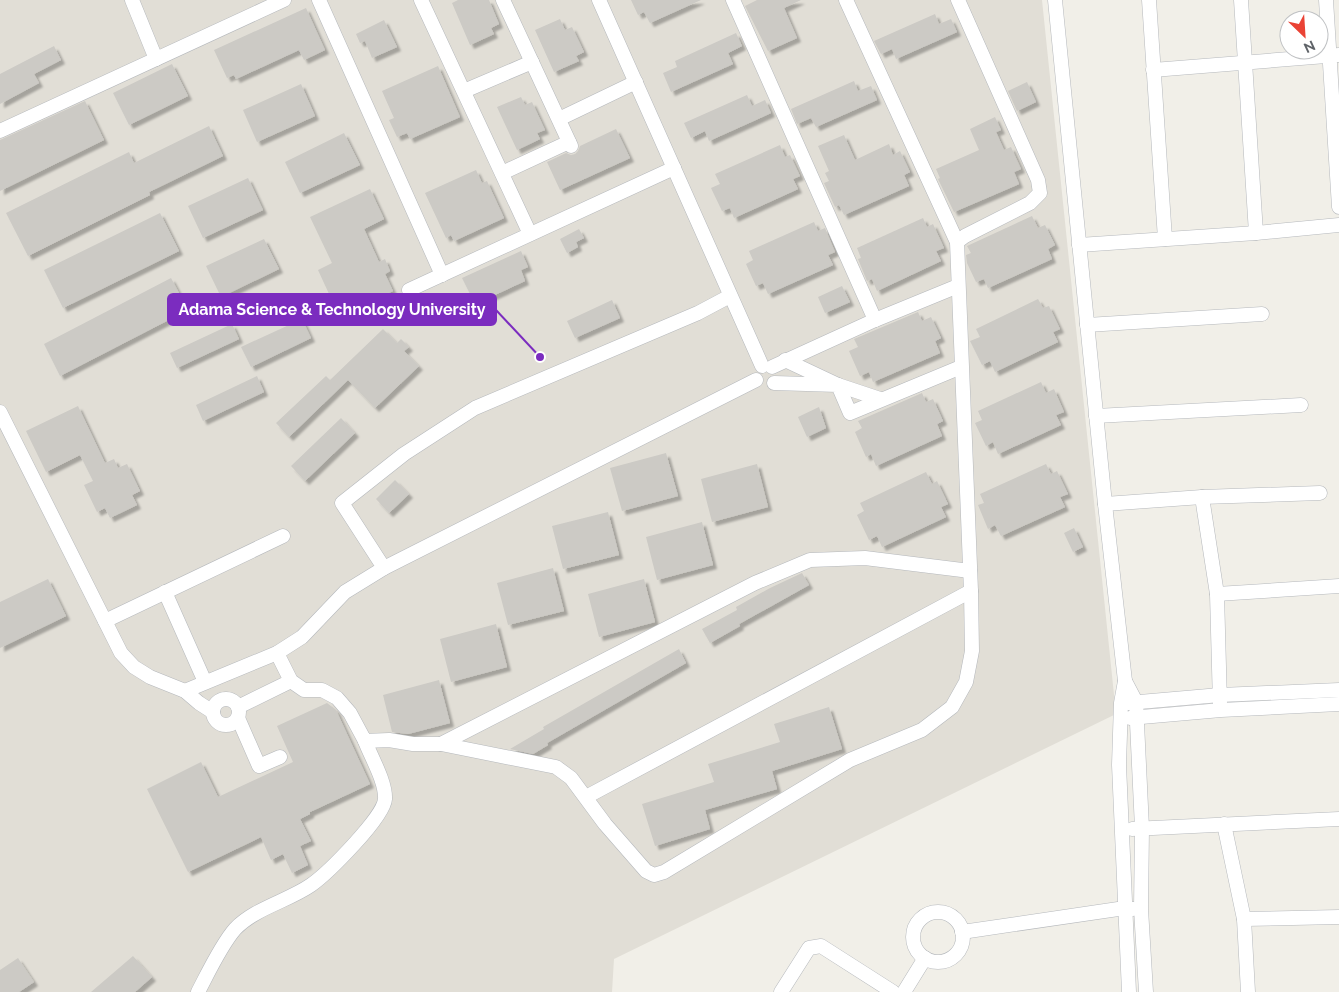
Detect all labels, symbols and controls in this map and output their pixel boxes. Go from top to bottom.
north arrow [1279,10,1329,60]
text: N [1301,37,1318,56]
callout: Adama Science & Technology University [168,294,496,325]
text: Adama Science & Technology University [178,300,486,319]

